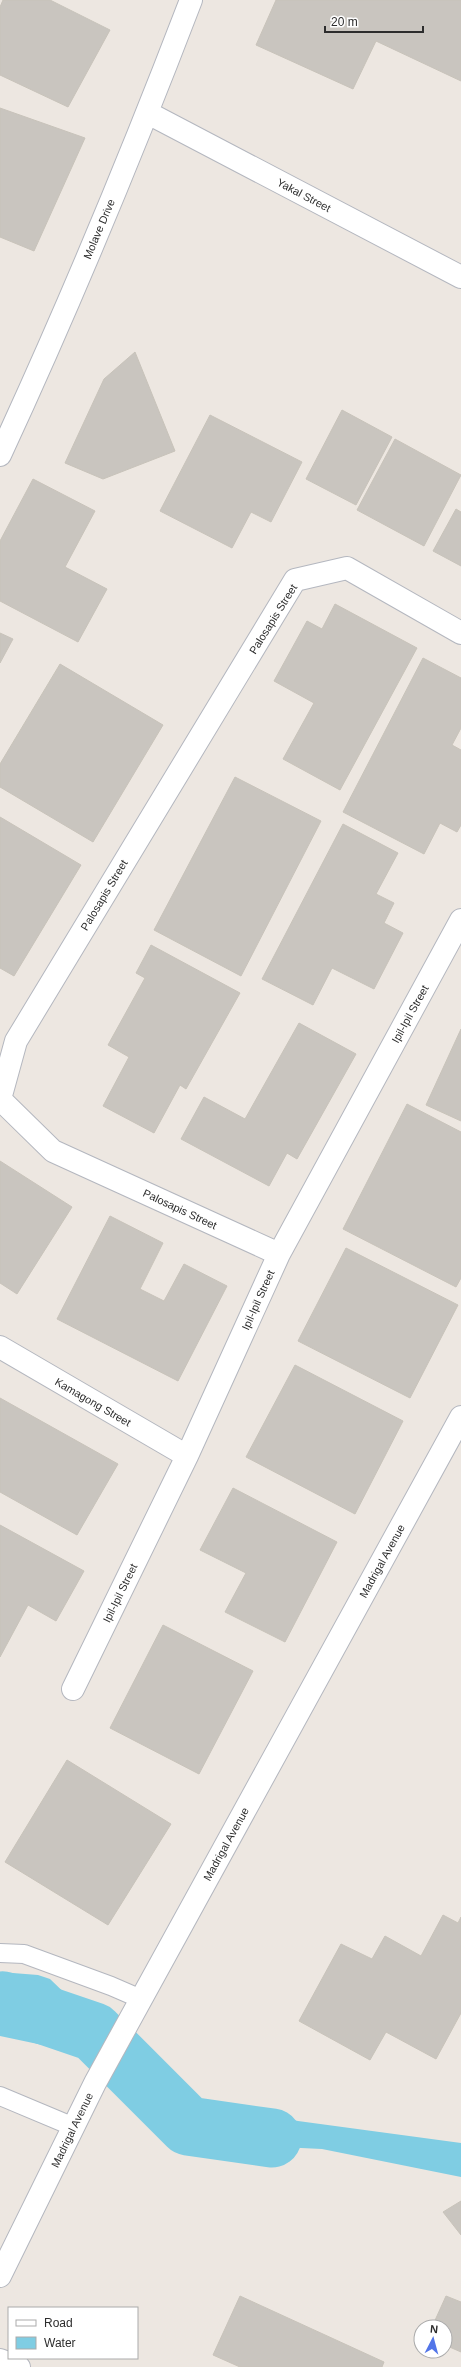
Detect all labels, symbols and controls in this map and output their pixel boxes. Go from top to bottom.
scale bar [325,8,423,34]
text: 20 m [331,15,358,29]
street label: Yakal Street [275,176,333,214]
street label: Molave Drive [81,197,117,261]
street label: Palosapis Street [247,582,299,656]
street label: Palosapis Street [78,858,130,932]
street label: Ipil-Ipil Street [389,983,431,1045]
street label: Palosapis Street [141,1187,219,1231]
street label: Ipil-Ipil Street [239,1268,277,1332]
street label: Kamagong Street [53,1375,133,1429]
street label: Madrigal Avenue [357,1522,407,1600]
street label: Ipil-Ipil Street [101,1562,139,1624]
street label: Madrigal Avenue [201,1805,251,1883]
street label: Madrigal Avenue [49,2091,95,2169]
legend [8,2307,138,2359]
text: Road [44,2316,73,2330]
north arrow [413,2319,453,2359]
text: N [429,2323,439,2335]
text: Water [44,2336,76,2350]

